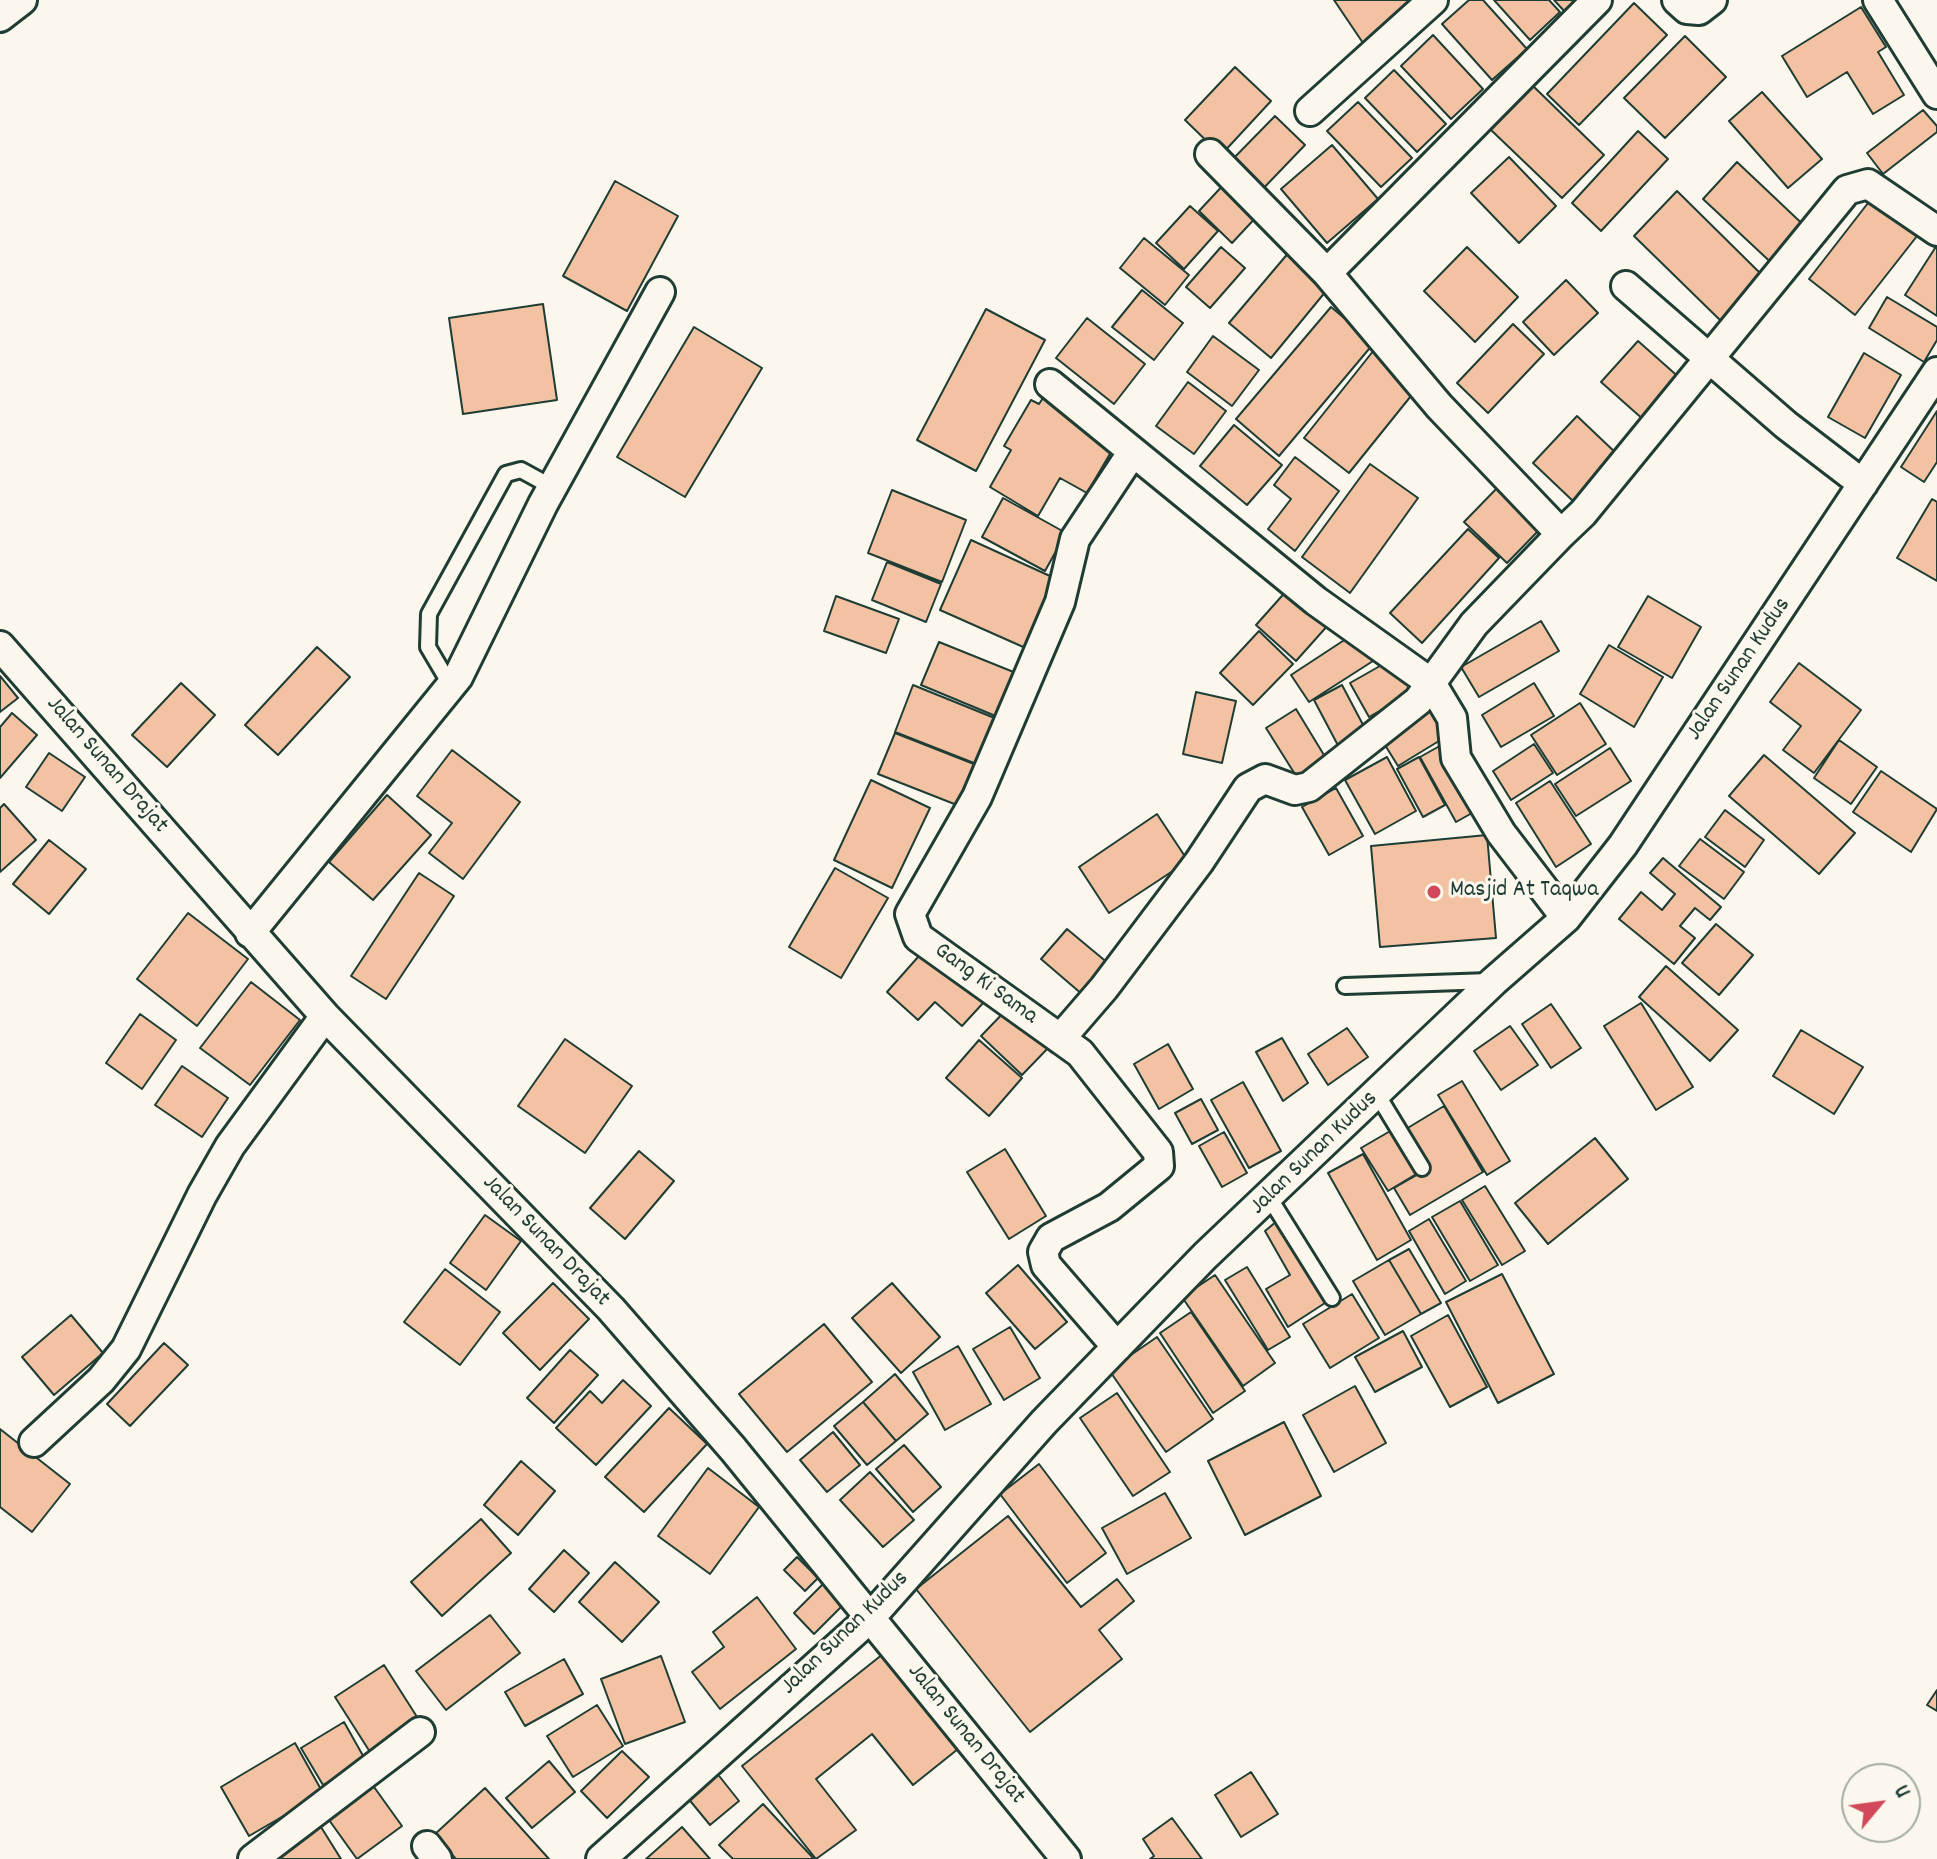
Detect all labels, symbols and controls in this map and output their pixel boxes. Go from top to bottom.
street label: Jalan Sunan Kudus [1681,593,1799,747]
street label: Jalan Sunan Drajat [39,692,173,840]
place label: Masjid At Taqwa [1450,878,1599,906]
marker: Masjid At Taqwa [1425,883,1443,901]
street label: Gang Ki Sama [928,938,1042,1032]
street label: Jalan Sunan Kudus [1245,1086,1385,1222]
street label: Jalan Sunan Drajat [475,1170,615,1314]
street label: Jalan Sunan Kudus [776,1566,916,1702]
street label: Jalan Sunan Drajat [900,1659,1030,1811]
north arrow [1841,1763,1921,1843]
text: U [1885,1780,1917,1804]

